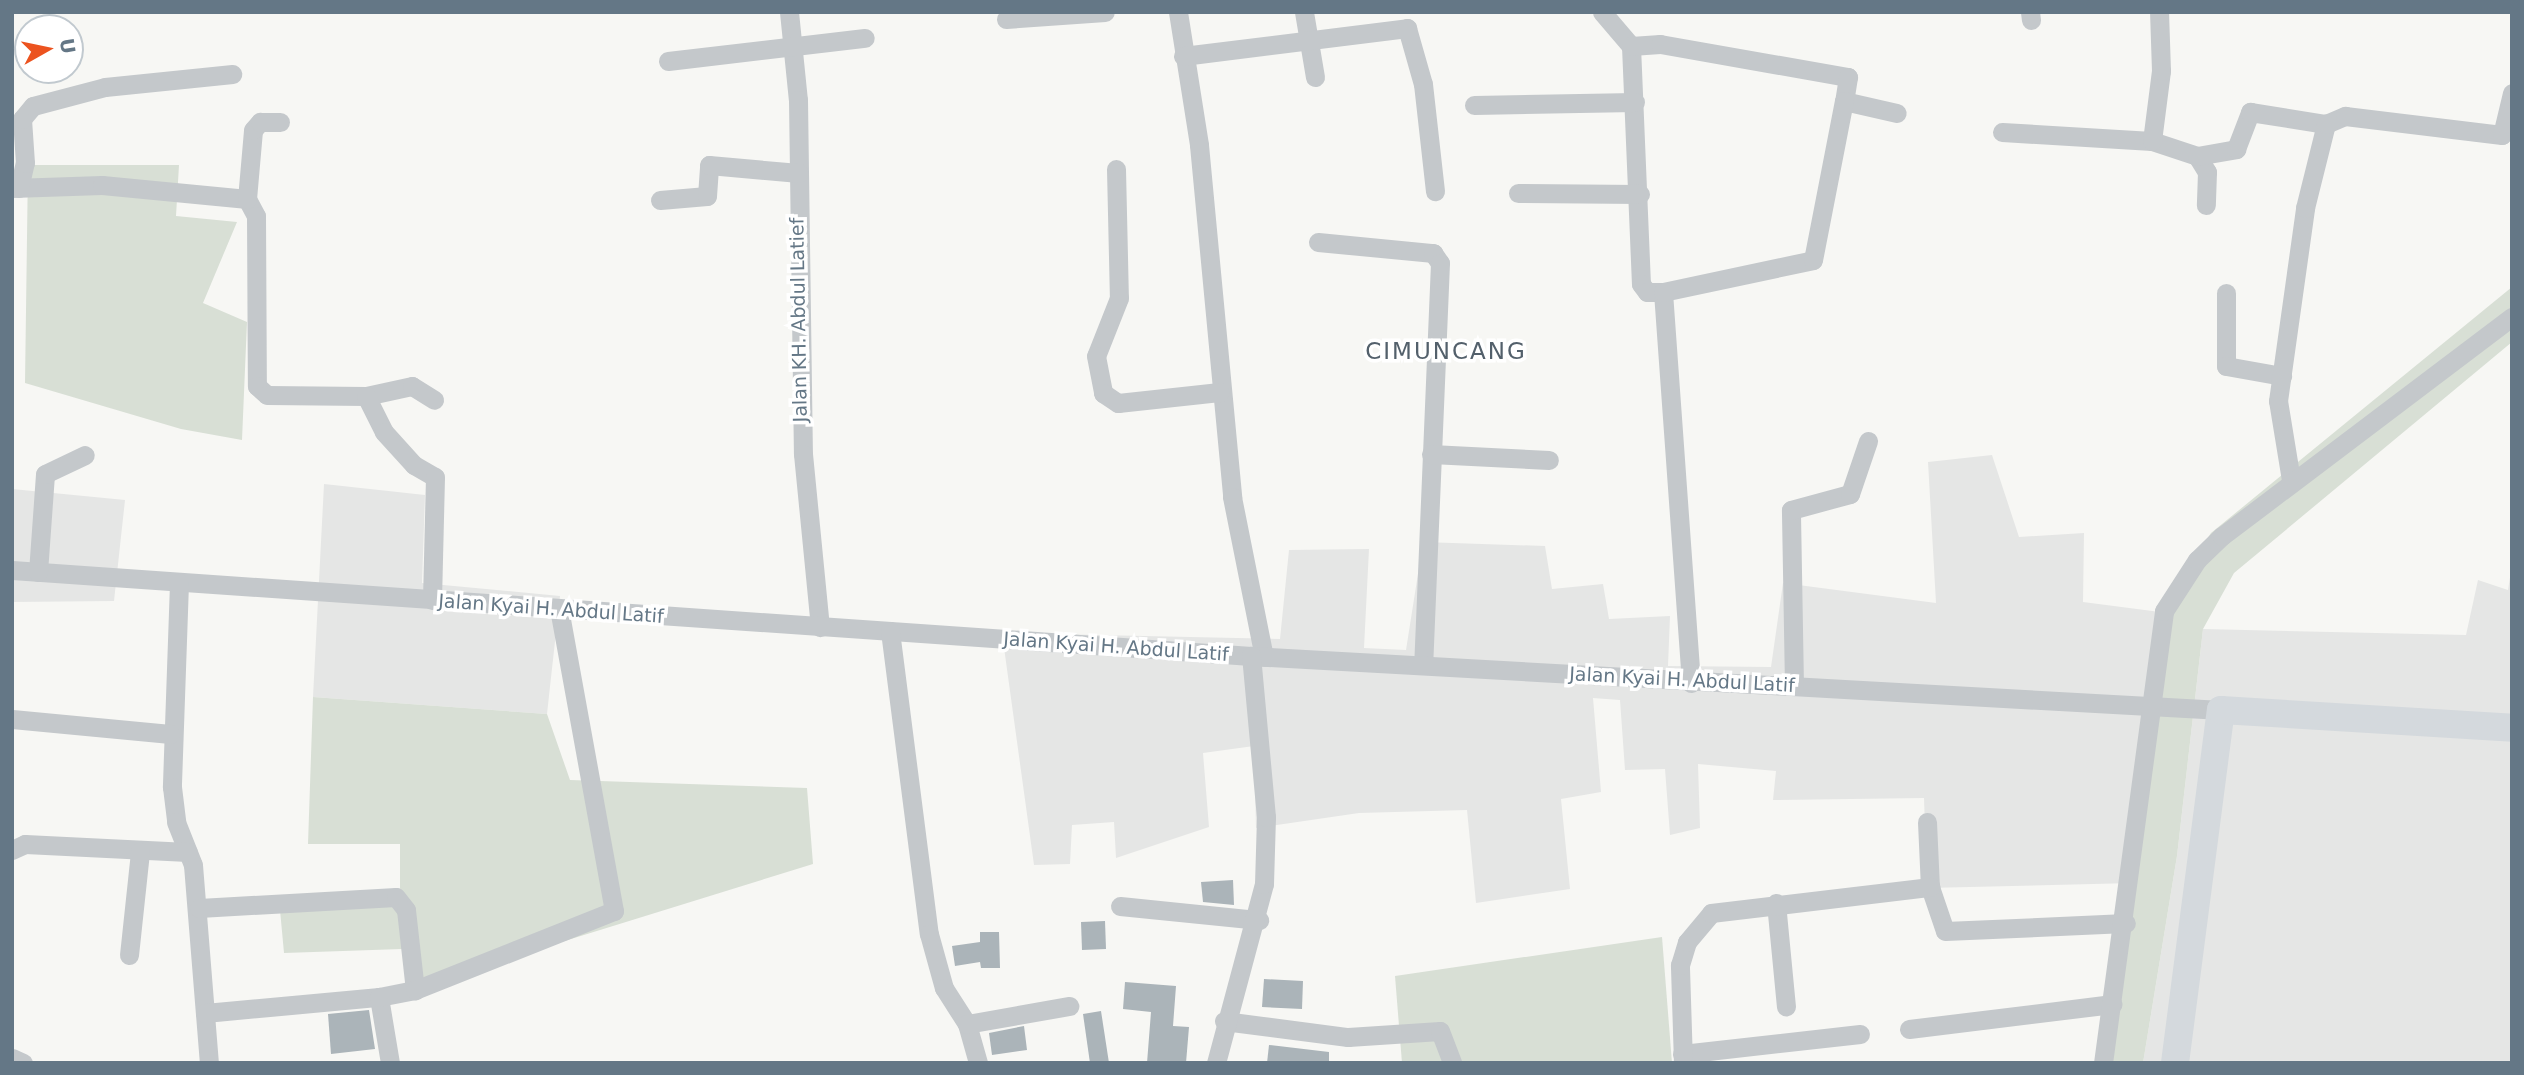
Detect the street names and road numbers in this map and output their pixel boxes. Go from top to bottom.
street label: Jalan KH. Abdul Latief [786,218,812,422]
street label: Jalan Kyai H. Abdul Latif [438,590,664,628]
street label: Jalan Kyai H. Abdul Latif [1003,628,1229,666]
street label: Jalan Kyai H. Abdul Latif [1569,663,1795,697]

